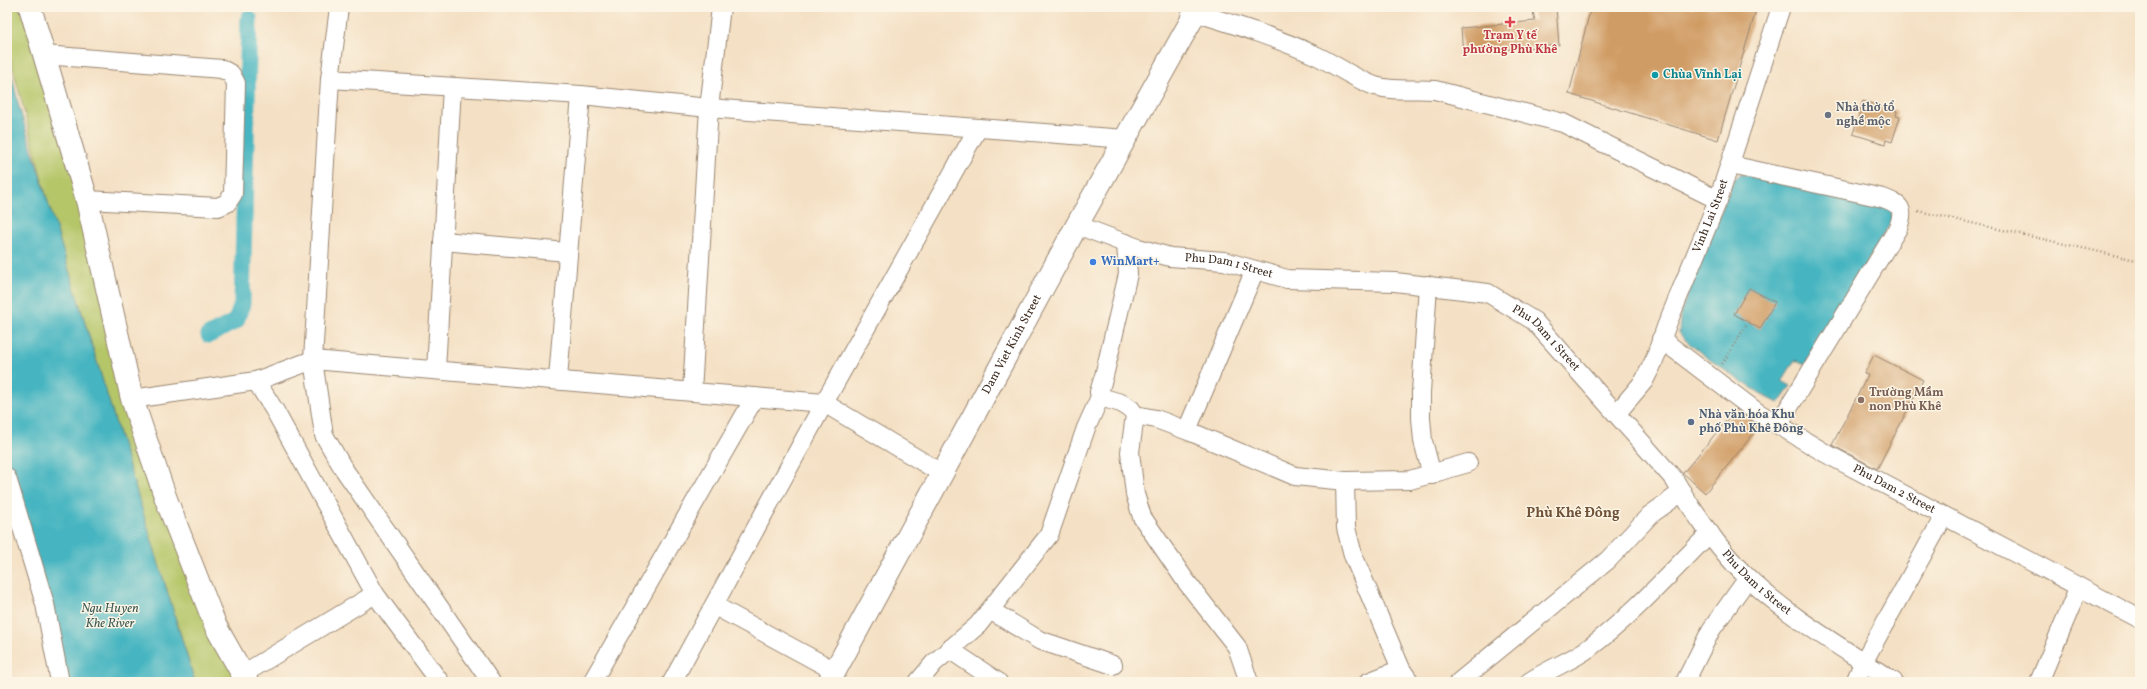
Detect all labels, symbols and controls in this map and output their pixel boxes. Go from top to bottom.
marker: Trạm Y tế phường Phù Khê [1504,16,1516,28]
place label: Trạm Y tế phường Phù Khê [1463,28,1557,58]
place label: Chùa Vĩnh Lại [1663,67,1742,83]
marker: Chùa Vĩnh Lại [1650,70,1660,80]
place label: Nhà thờ tổ nghề mộc [1836,100,1895,130]
marker: Nhà thờ tổ nghề mộc [1823,110,1833,120]
street label: Vinh Lai Street [1689,177,1732,255]
street label: Phu Dam 1 Street [1184,250,1275,282]
place label: WinMart+ [1101,254,1160,270]
marker: WinMart+ [1088,257,1098,267]
street label: Dam Viet Kinh Street [979,292,1046,397]
street label: Phu Dam 1 Street [1509,301,1583,375]
place label: Trường Mầm non Phù Khê [1869,385,1944,415]
marker: Trường Mầm non Phù Khê [1856,395,1866,405]
place label: Nhà văn hóa Khu phố Phù Khê Đông [1699,407,1804,437]
marker: Nhà văn hóa Khu phố Phù Khê Đông [1686,417,1696,427]
street label: Phu Dam 2 Street [1850,461,1938,518]
district label: Phù Khê Đông [1526,504,1620,523]
street label: Phu Dam 1 Street [1718,547,1794,619]
water label: Ngu Huyen Khe River [81,600,139,633]

